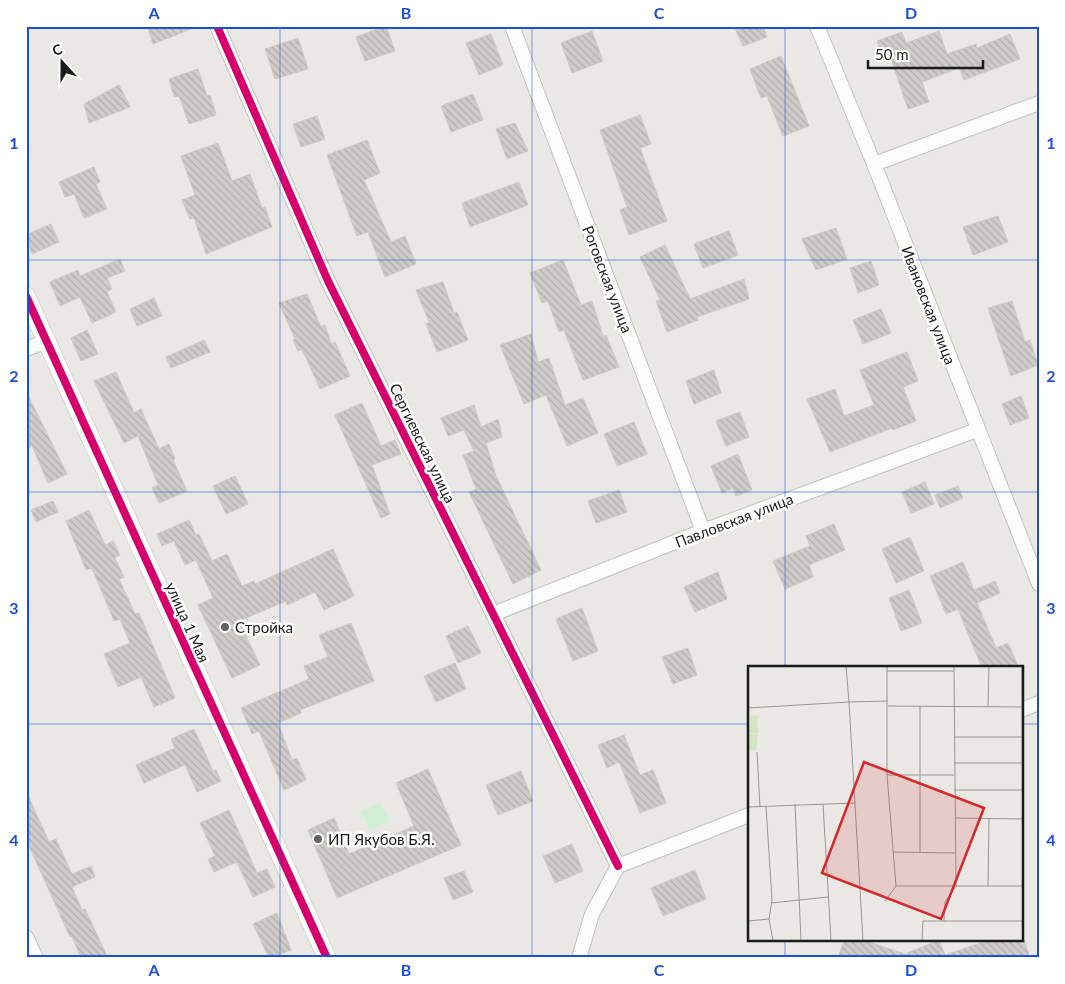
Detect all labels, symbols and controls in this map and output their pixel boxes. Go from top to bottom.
text: A [147,3,160,22]
text: B [401,3,411,22]
text: C [654,3,665,22]
text: D [905,3,917,22]
north arrow [38,38,88,88]
scale bar [868,38,982,70]
text: С [50,40,65,59]
text: 50 m [875,45,909,63]
text: 1 [9,133,19,152]
text: 1 [1046,133,1056,152]
street label: Роговская улица [579,223,637,335]
street label: Ивановская улица [898,243,960,367]
text: 2 [9,366,19,385]
text: 2 [1046,366,1056,385]
street label: Сергиевская улица [386,380,460,506]
street label: Павловская улица [672,489,796,551]
street label: улица 1 Мая [162,579,214,665]
text: 3 [9,598,19,617]
text: 3 [1046,598,1056,617]
place label: Стройка [235,618,293,636]
marker: Стройка [219,621,231,633]
inset map [748,666,1022,942]
text: 4 [9,830,19,849]
place label: ИП Якубов Б.Я. [328,830,435,848]
text: 4 [1046,830,1056,849]
marker: ИП Якубов Б.Я. [312,833,324,845]
text: A [147,960,160,979]
text: B [401,960,411,979]
text: C [654,960,665,979]
text: D [905,960,917,979]

